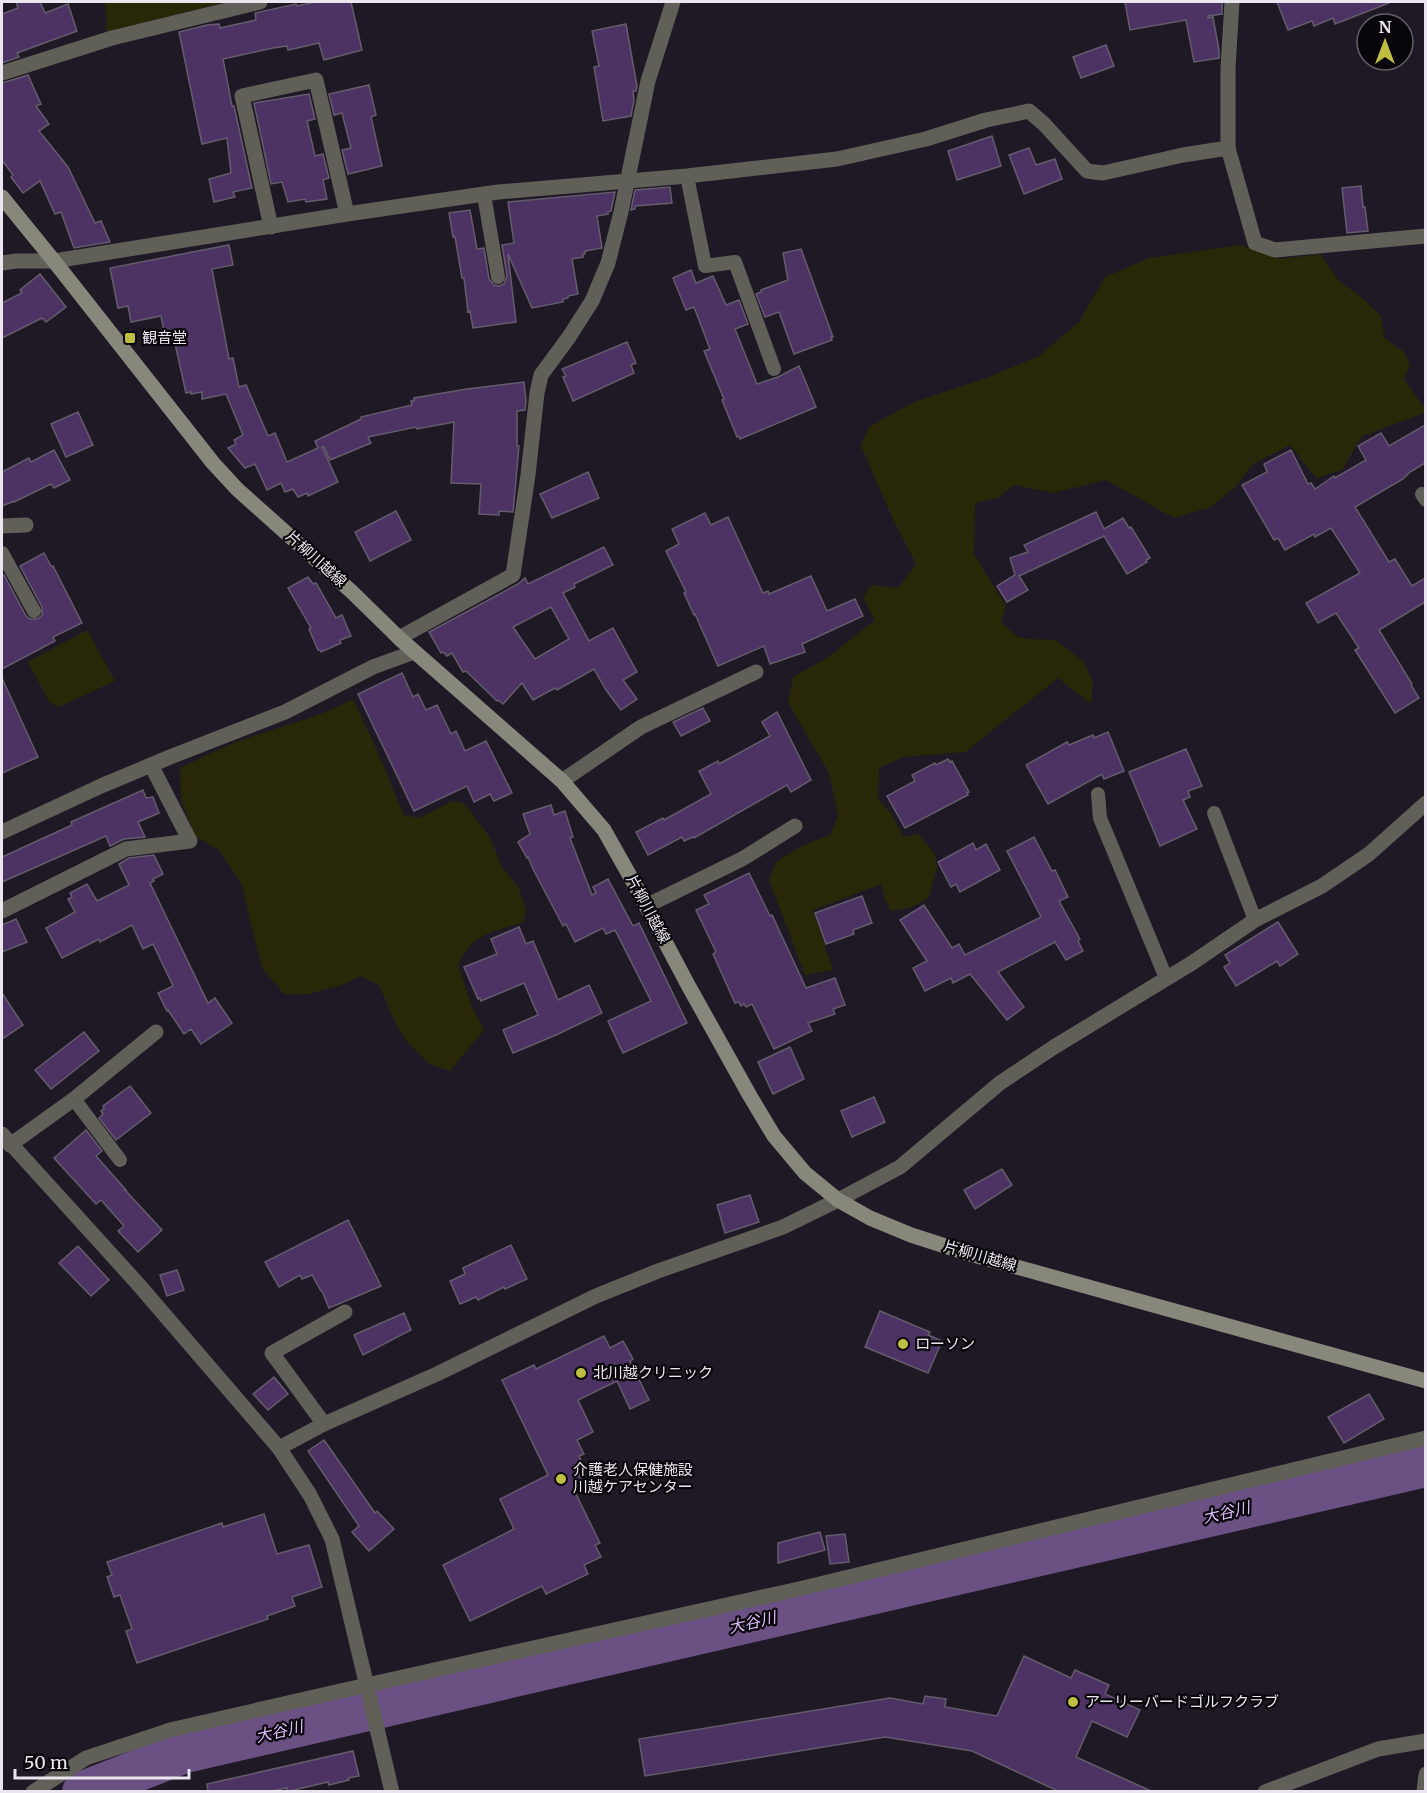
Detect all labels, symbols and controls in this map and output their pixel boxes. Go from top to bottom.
north arrow [1355,12,1415,72]
text: N [1379,17,1392,37]
place label: 観音堂 [142,328,187,347]
marker: 観音堂 [123,331,137,345]
street label: 片柳川越線 [282,526,351,591]
street label: 片柳川越線 [622,871,674,946]
street label: 片柳川越線 [941,1236,1019,1275]
place label: ローソン [915,1334,975,1353]
marker: ローソン [896,1337,910,1351]
place label: 北川越クリニック [593,1363,713,1382]
marker: 北川越クリニック [574,1366,588,1380]
place label: 介護老人保健施設 川越ケアセンター [573,1460,693,1496]
marker: 介護老人保健施設 川越ケアセンター [554,1472,568,1486]
water label: 大谷川 [1200,1496,1254,1527]
water label: 大谷川 [726,1606,780,1637]
place label: アーリーバードゴルフクラブ [1085,1692,1279,1711]
marker: アーリーバードゴルフクラブ [1066,1695,1080,1709]
water label: 大谷川 [253,1715,307,1746]
scale bar [15,1742,189,1780]
text: 50 m [24,1751,68,1774]

